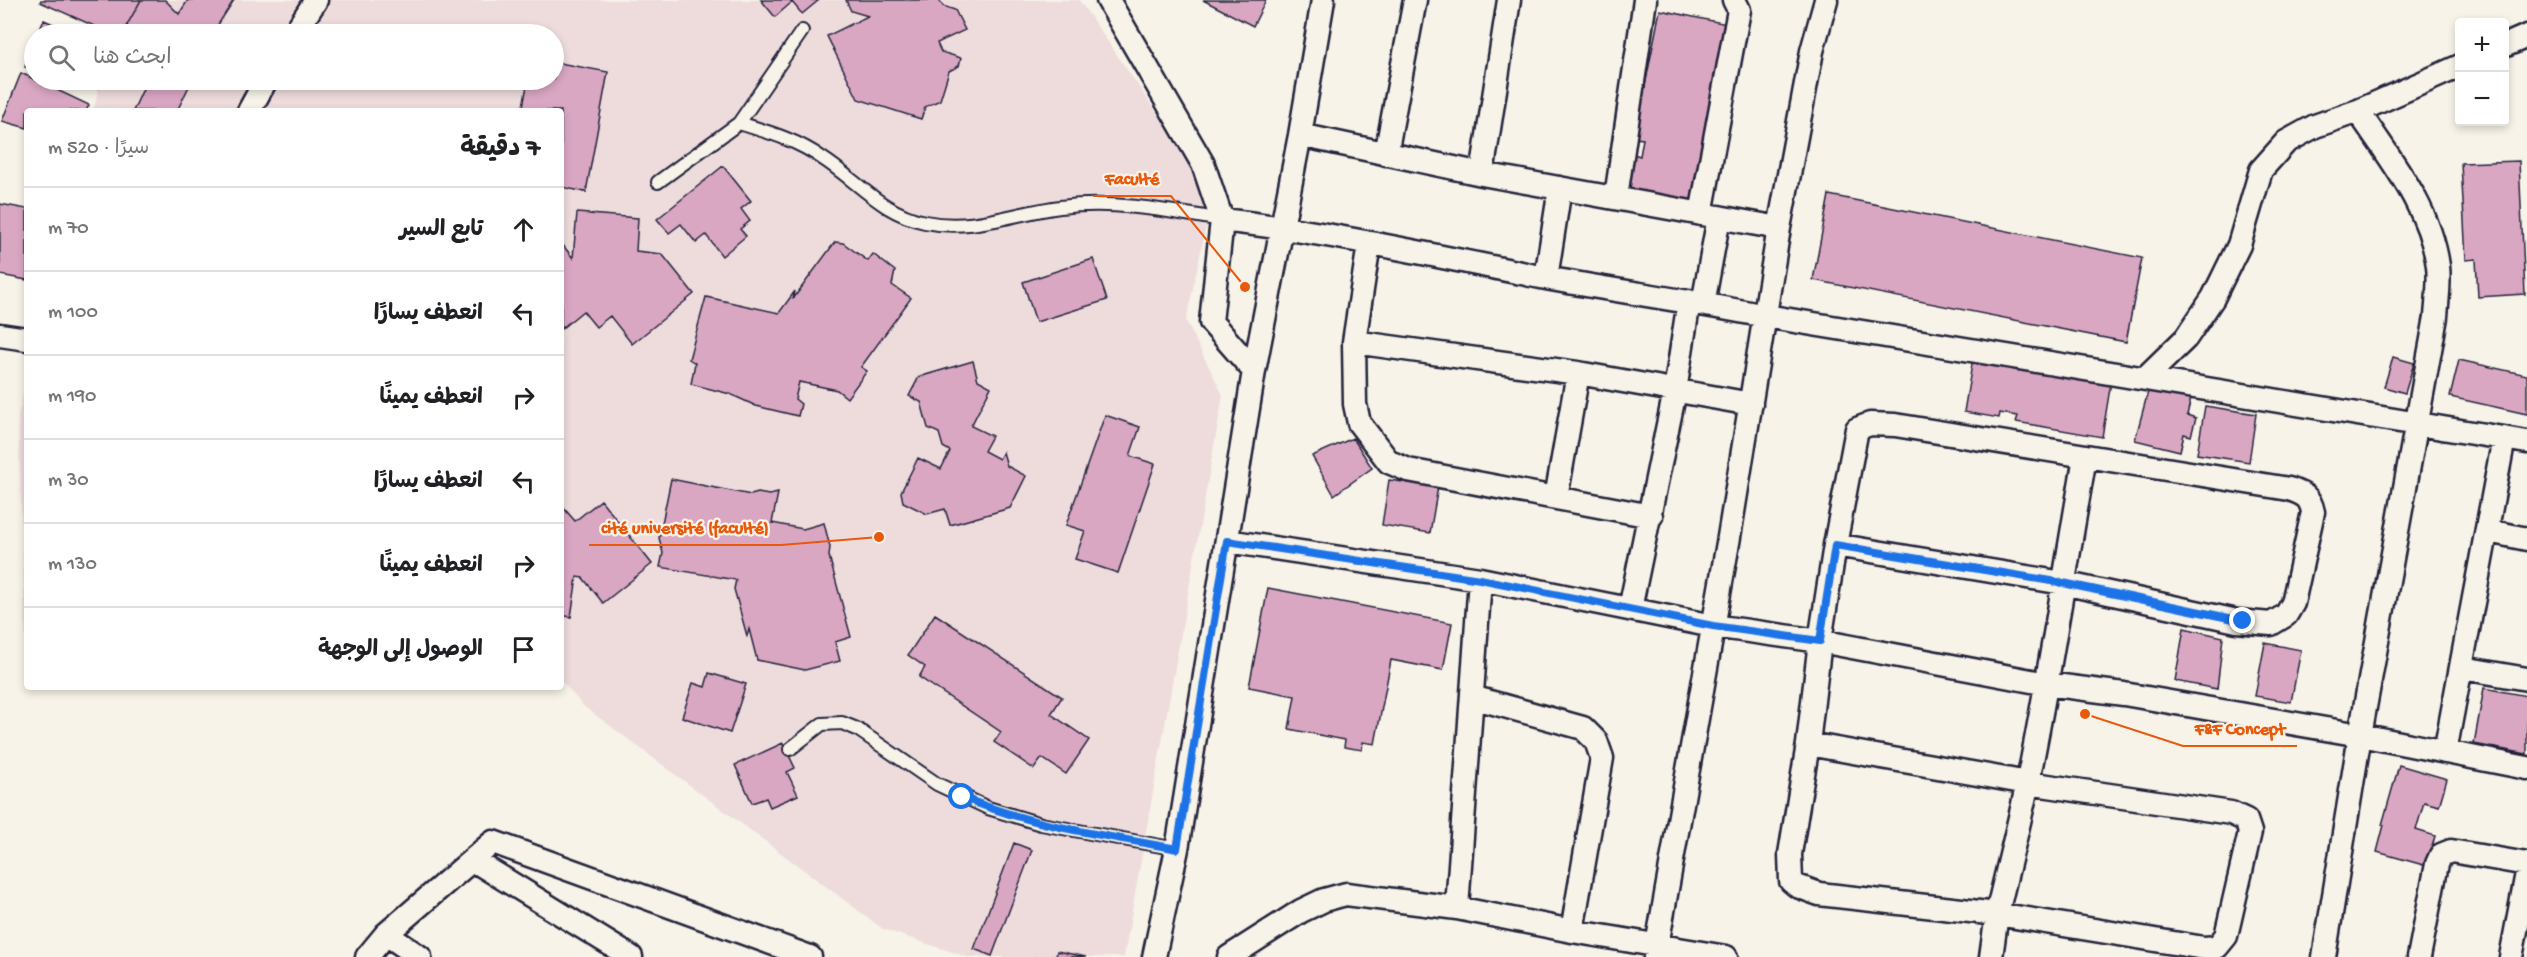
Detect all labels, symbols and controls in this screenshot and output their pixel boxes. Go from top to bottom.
map controls [2455,18,2509,126]
button: + [2455,18,2509,72]
search box [24,24,564,90]
icon: search [45,41,78,74]
text: ابحث هنا [93,46,172,72]
button: − [2455,72,2509,126]
text: 7 دقيقة [460,135,540,166]
text: سيرًا · 520 m [48,138,149,161]
callout: Faculté [1093,160,1171,196]
text: Faculté [1104,170,1160,191]
icon: ahead [507,213,540,246]
text: 70 m [48,218,89,241]
text: تابع السير [399,218,483,244]
icon: left [507,297,540,330]
text: 100 m [48,302,98,325]
text: انعطف يسارًا [374,302,483,328]
icon: right [507,381,540,414]
text: 190 m [48,386,96,409]
text: انعطف يمينًا [380,386,483,412]
icon: left [507,465,540,498]
text: 30 m [48,470,89,493]
text: انعطف يسارًا [374,470,483,496]
callout: cité université (faculté) [589,509,781,545]
text: cité université (faculté) [601,519,769,540]
icon: right [507,549,540,582]
text: 130 m [48,554,97,577]
text: انعطف يمينًا [380,554,483,580]
route end [2229,607,2255,633]
icon: arrive [507,633,540,666]
text: الوصول إلى الوجهة [318,638,483,664]
callout: F&F Concept [2183,710,2297,746]
text: F&F Concept [2194,720,2287,741]
route start [948,783,974,809]

